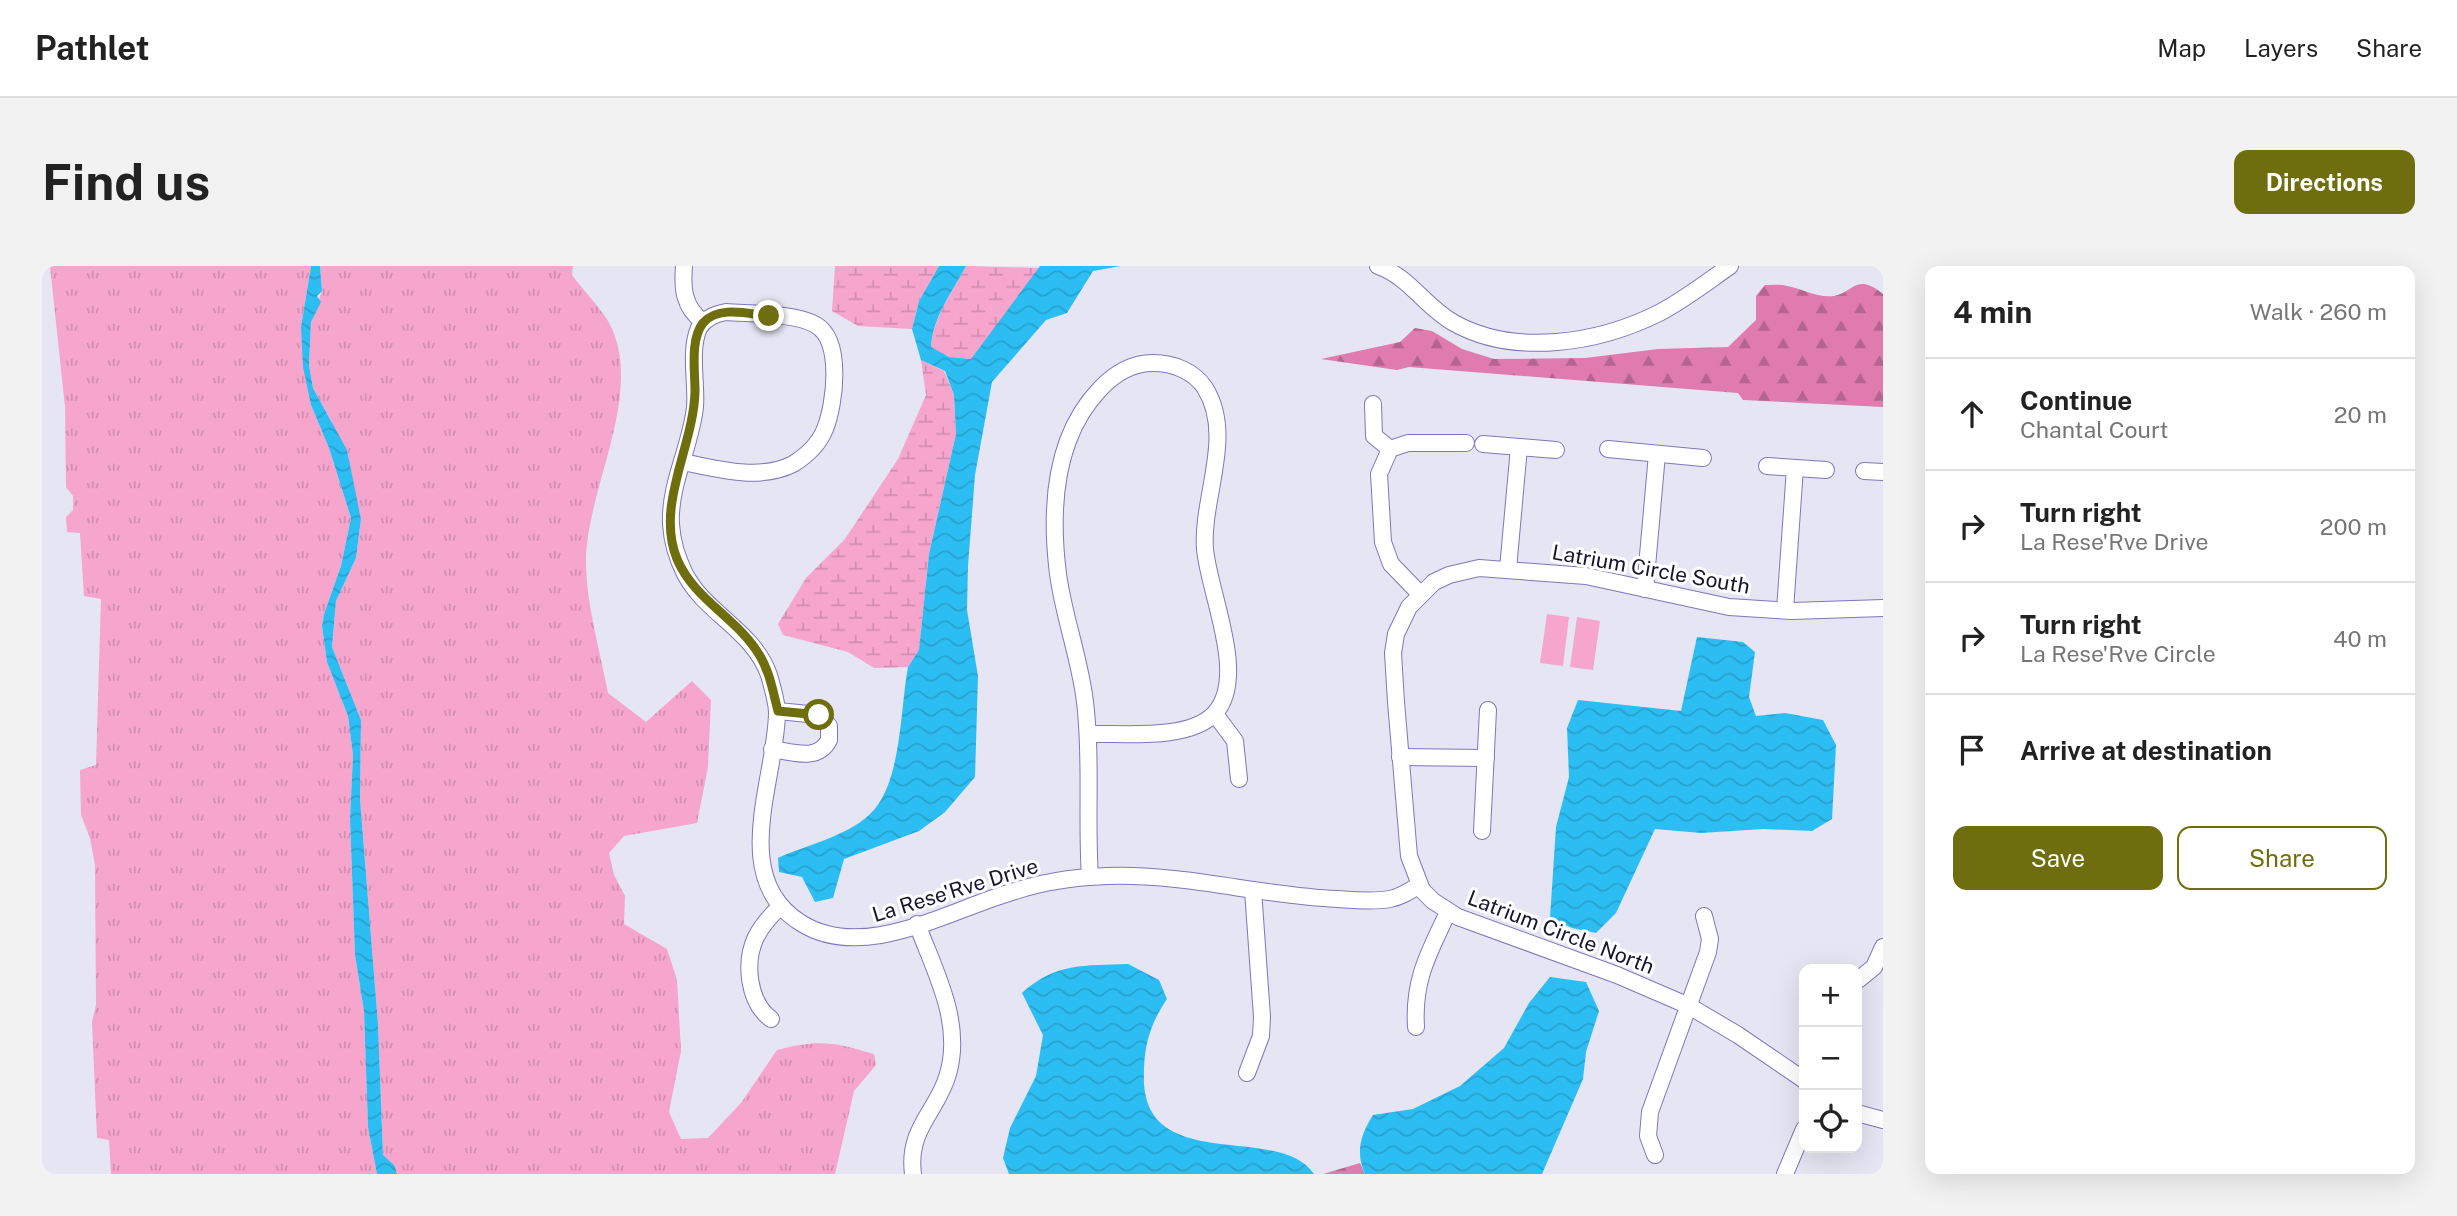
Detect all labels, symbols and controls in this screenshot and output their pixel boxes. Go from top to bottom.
text: Pathlet [35,29,150,67]
text: Map [2157,34,2206,62]
text: Layers [2244,34,2318,62]
text: Share [2356,34,2422,62]
button: Directions [2234,150,2415,214]
text: Find us [42,153,210,211]
text: 4 min [1953,294,2032,330]
text: Walk · 260 m [2250,298,2387,325]
route end [753,300,784,331]
text: Continue [2020,385,2132,416]
icon: ahead [1953,395,1991,433]
text: 20 m [2334,401,2387,428]
text: Chantal Court [2020,416,2169,443]
text: Turn right [2020,497,2142,528]
icon: right [1953,507,1991,545]
text: 200 m [2320,513,2387,540]
text: La Rese'Rve Drive [2020,528,2209,555]
street label: Latrium Circle South [1550,539,1752,599]
text: Turn right [2020,609,2142,640]
icon: right [1953,619,1991,657]
text: 40 m [2333,625,2387,652]
text: La Rese'Rve Circle [2020,640,2216,667]
route start [803,699,834,730]
icon: arrive [1953,731,1991,769]
text: Arrive at destination [2020,735,2272,766]
button: Save [1953,826,2163,890]
button: Share [2177,826,2387,890]
street label: La Rese'Rve Drive [869,853,1041,927]
street label: Latrium Circle North [1464,885,1658,979]
map controls [1799,964,1862,1153]
button: + [1799,964,1862,1027]
button: − [1799,1027,1862,1090]
button: locate [1799,1090,1862,1153]

